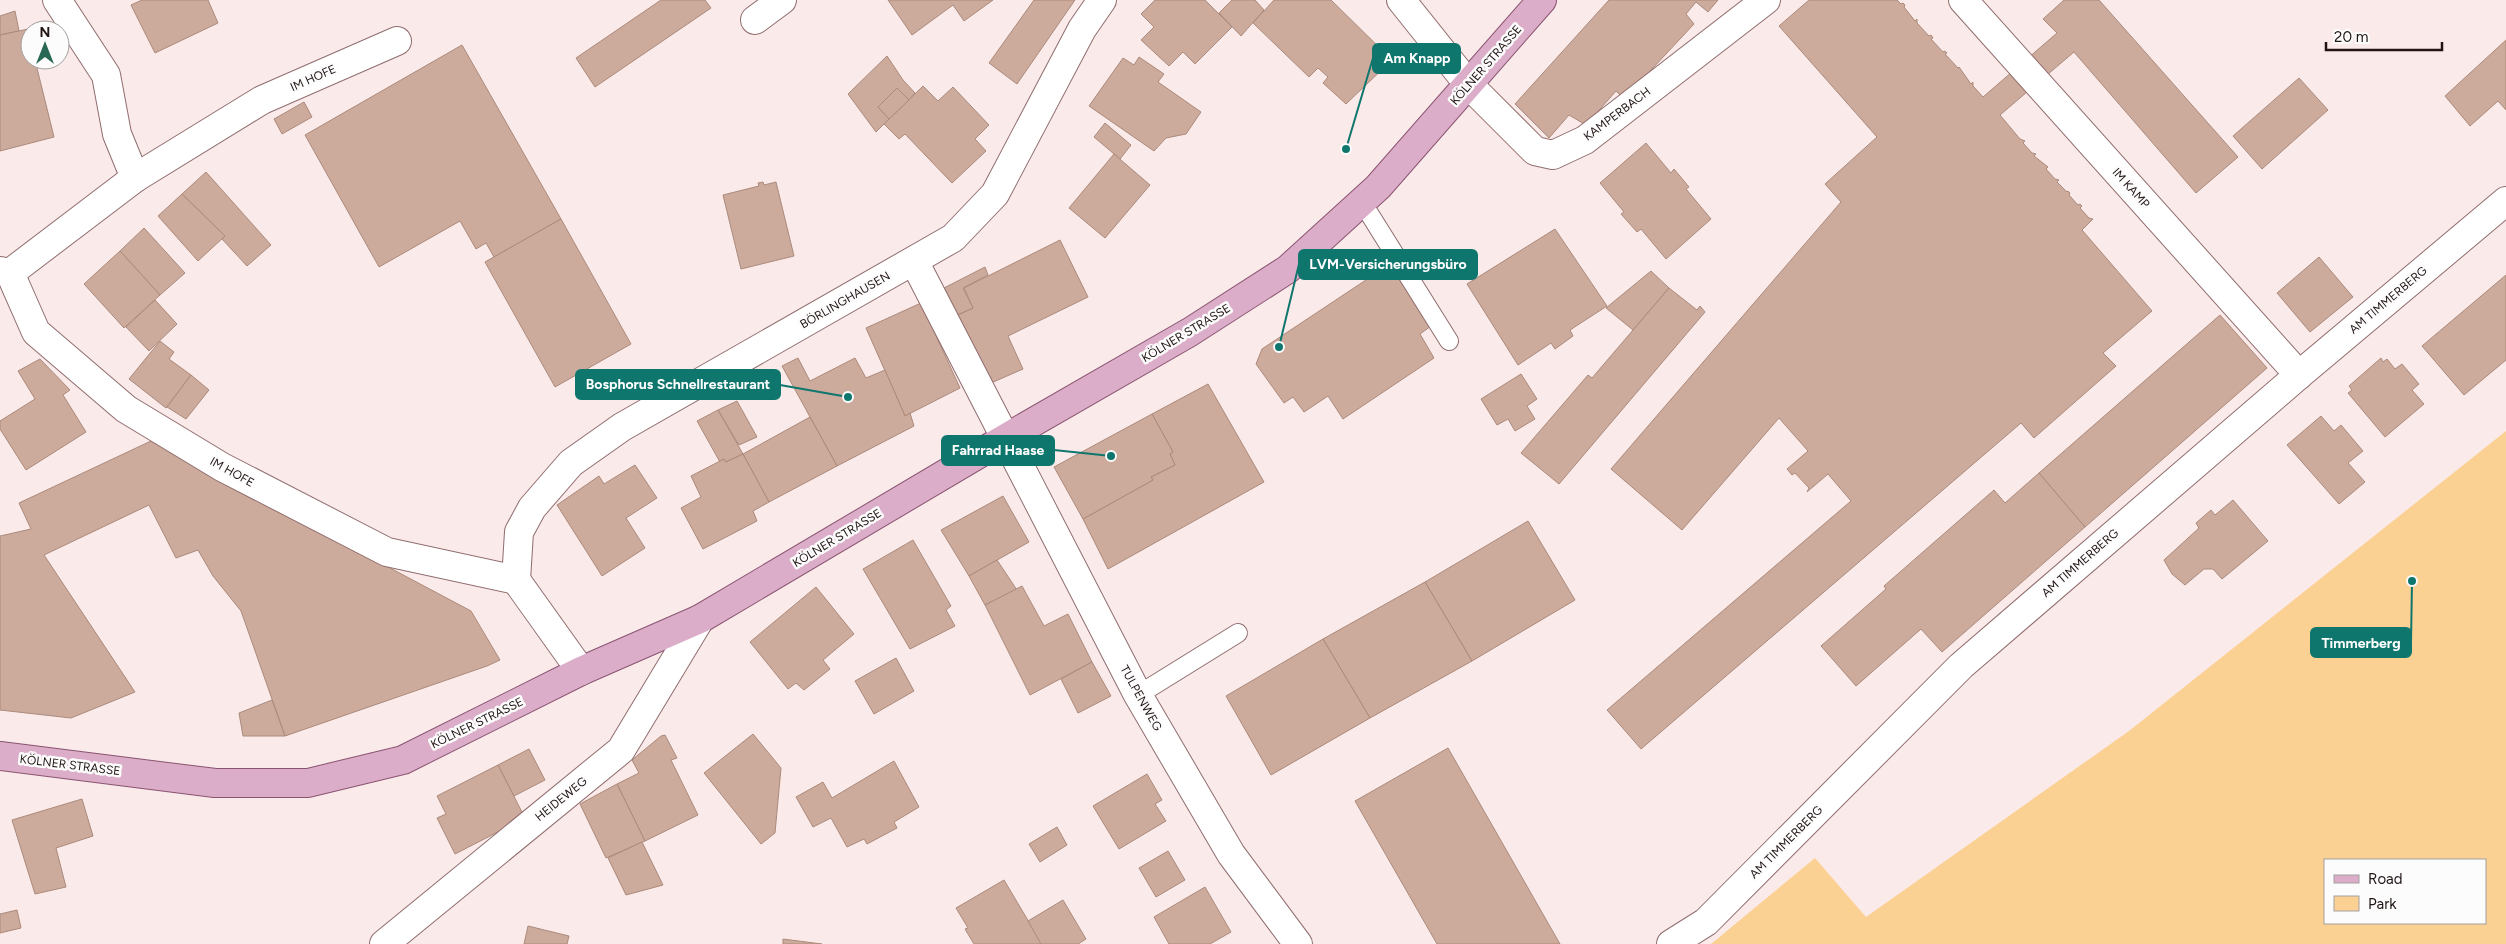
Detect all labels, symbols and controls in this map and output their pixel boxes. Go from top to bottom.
north arrow [20,20,70,70]
scale bar [2326,20,2442,52]
street label: KÖLNER STRASSE [1448,22,1524,108]
text: N [40,24,50,41]
text: 20 m [2334,28,2368,46]
callout: Am Knapp [1373,44,1460,73]
text: Am Knapp [1383,50,1451,67]
street label: IM HOFE [288,62,338,94]
street label: KAMPERBACH [1581,84,1653,144]
street label: IM KAMP [2109,165,2153,211]
callout: LVM-Versicherungsbüro [1299,250,1477,279]
text: LVM-Versicherungsbüro [1309,256,1467,273]
street label: AM TIMMERBERG [2346,263,2430,337]
street label: BÖRLINGHAUSEN [798,269,892,331]
street label: KÖLNER STRASSE [1139,301,1233,365]
callout: Bosphorus Schnellrestaurant [576,370,780,399]
text: Bosphorus Schnellrestaurant [586,376,771,393]
callout: Fahrrad Haase [942,436,1054,465]
text: Fahrrad Haase [952,442,1045,459]
street label: IM HOFE [207,454,257,490]
street label: KÖLNER STRASSE [790,506,884,570]
street label: AM TIMMERBERG [2039,526,2121,600]
callout: Timmerberg [2311,628,2411,657]
text: Timmerberg [2321,635,2401,652]
street label: TULPENWEG [1117,663,1165,733]
street label: KÖLNER STRASSE [428,695,526,751]
street label: KÖLNER STRASSE [19,752,121,778]
street label: HEIDEWEG [532,774,590,824]
street label: AM TIMMERBERG [1747,803,1825,881]
legend [2324,859,2486,924]
text: Road [2368,870,2403,888]
text: Park [2368,895,2397,913]

